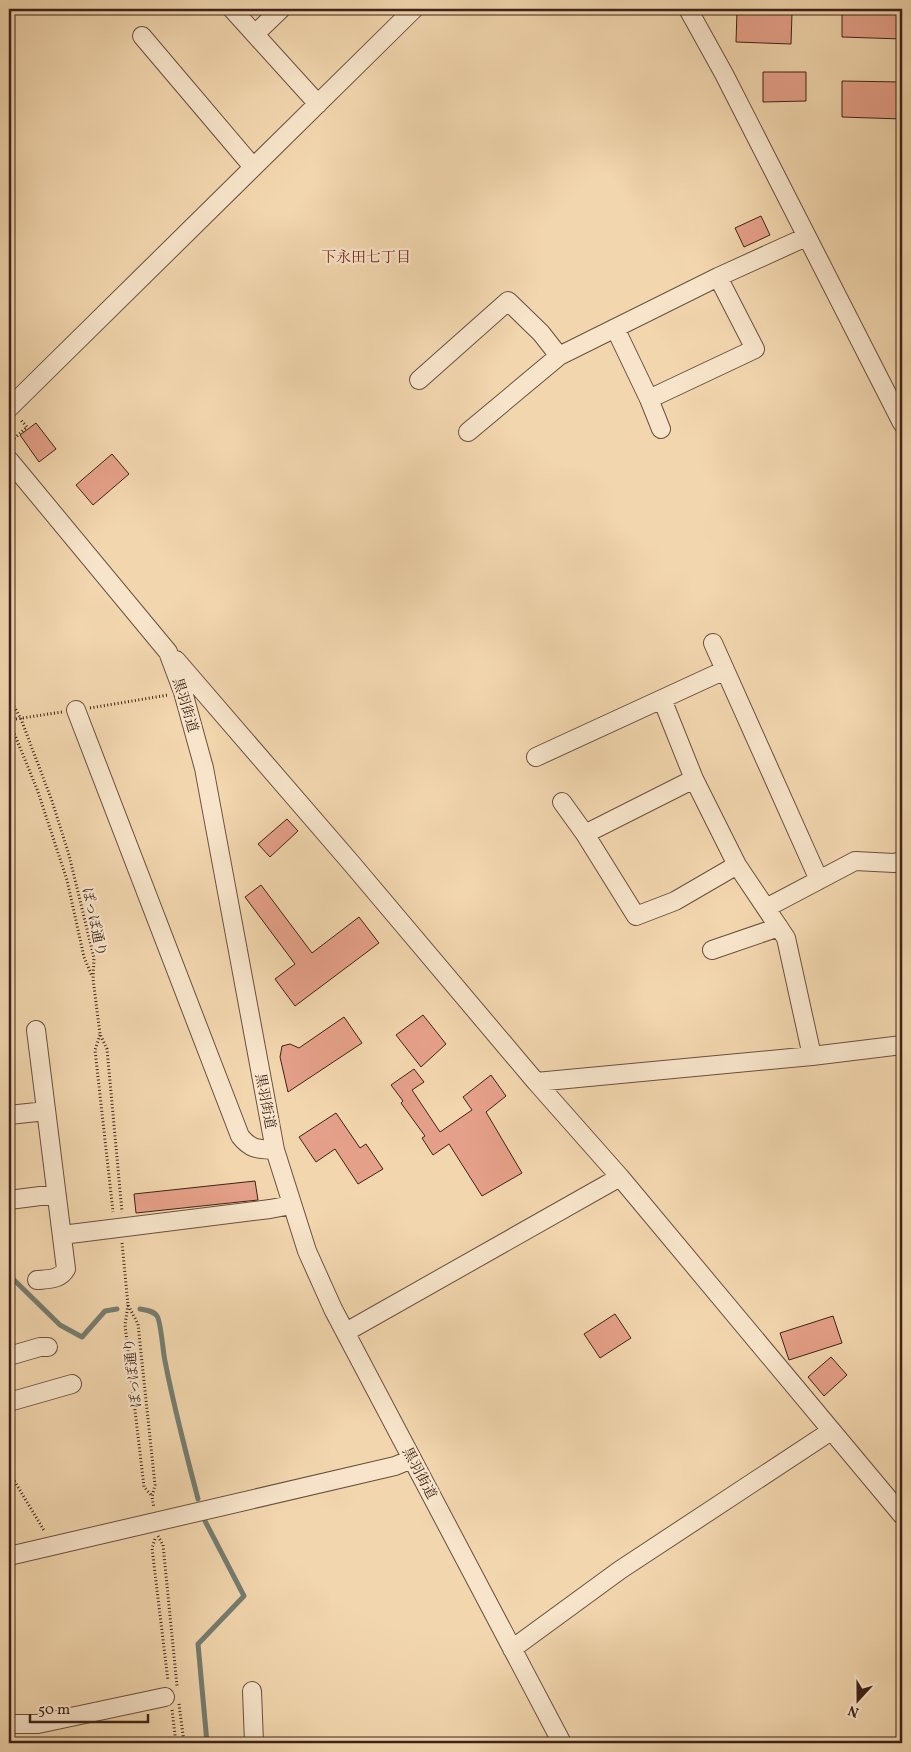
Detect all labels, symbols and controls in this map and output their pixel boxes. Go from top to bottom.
district label: 下永田七丁目 [321,248,411,269]
street label: 黒羽街道 [167,676,202,735]
street label: ぽっぽ通り [77,886,110,959]
street label: 黒羽街道 [250,1072,279,1131]
street label: ぽっぽ通り [120,1337,147,1409]
street label: 黒羽街道 [397,1445,440,1503]
north arrow [834,1674,884,1724]
scale bar [30,1692,148,1724]
text: 50 m [38,1700,70,1721]
text: N [846,1700,862,1721]

